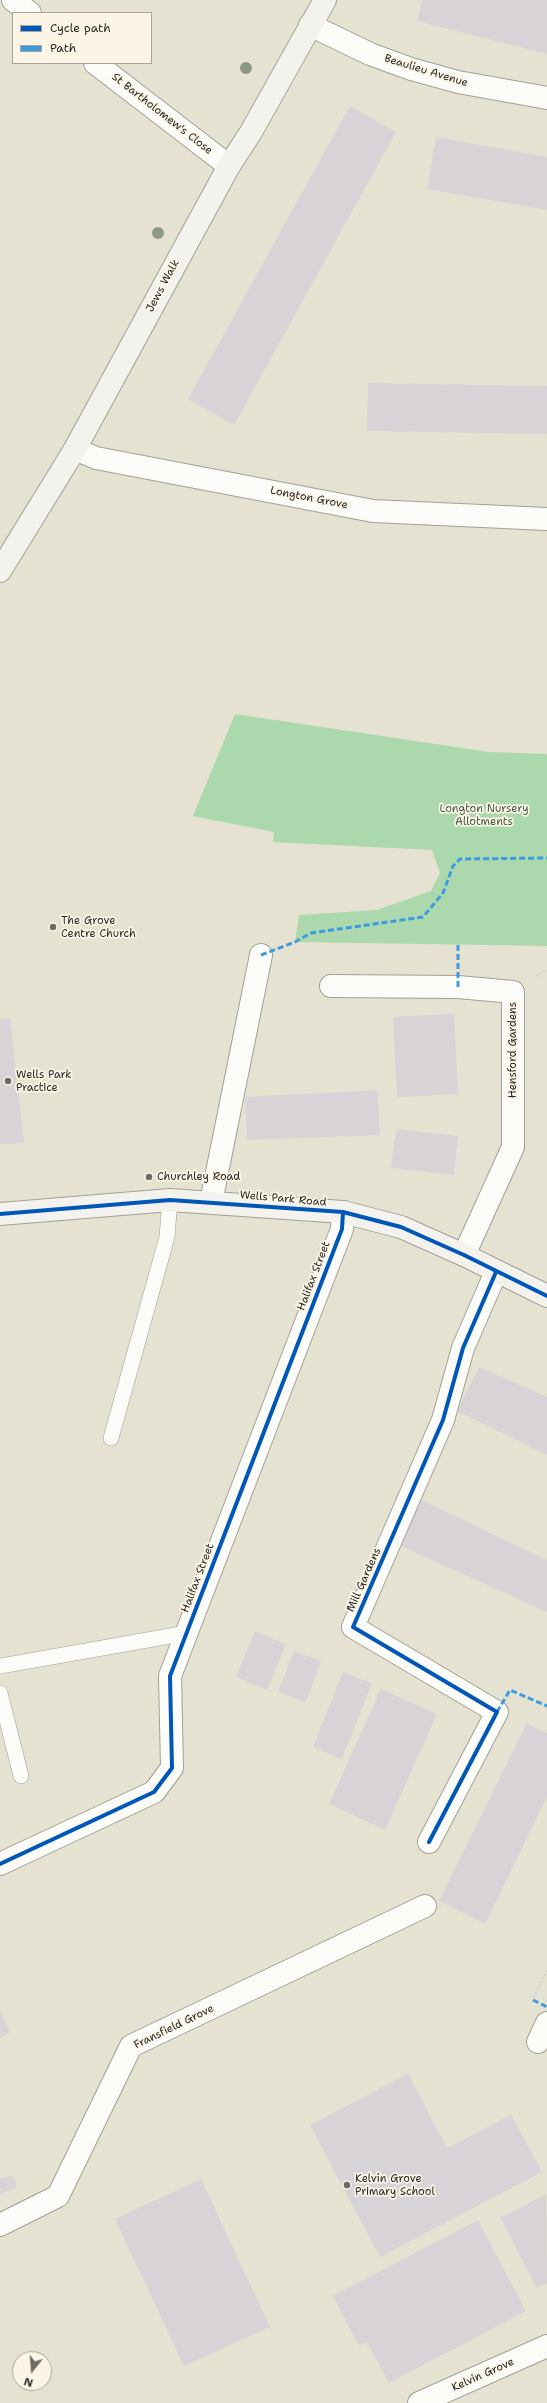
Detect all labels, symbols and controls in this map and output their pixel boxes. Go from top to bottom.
legend [12,12,152,64]
text: Cycle path [50,20,111,36]
text: Path [50,40,76,56]
street label: Beaulieu Avenue [383,52,469,90]
street label: St Bartholomew's Close [109,71,215,157]
street label: Jews Walk [144,257,182,315]
street label: Longton Grove [269,484,349,512]
park label: Longton Nursery Allotments [439,802,529,828]
place label: The Grove Centre Church [61,914,136,940]
marker: The Grove Centre Church [48,922,58,932]
street label: Hensford Gardens [506,1002,520,1098]
place label: Wells Park Practice [16,1068,72,1094]
marker: Wells Park Practice [3,1076,13,1086]
place label: Churchley Road [157,1170,240,1184]
marker: Churchley Road [144,1172,154,1182]
street label: Wells Park Road [239,1189,327,1209]
street label: Halifax Street [295,1240,333,1312]
street label: Halifax Street [179,1542,217,1614]
street label: Mill Gardens [344,1546,384,1614]
street label: Fransfield Grove [132,2002,216,2052]
place label: Kelvin Grove Primary School [355,2172,435,2198]
marker: Kelvin Grove Primary School [342,2180,352,2190]
north arrow [12,2351,52,2391]
street label: Kelvin Grove [450,2355,516,2395]
text: N [22,2374,35,2390]

